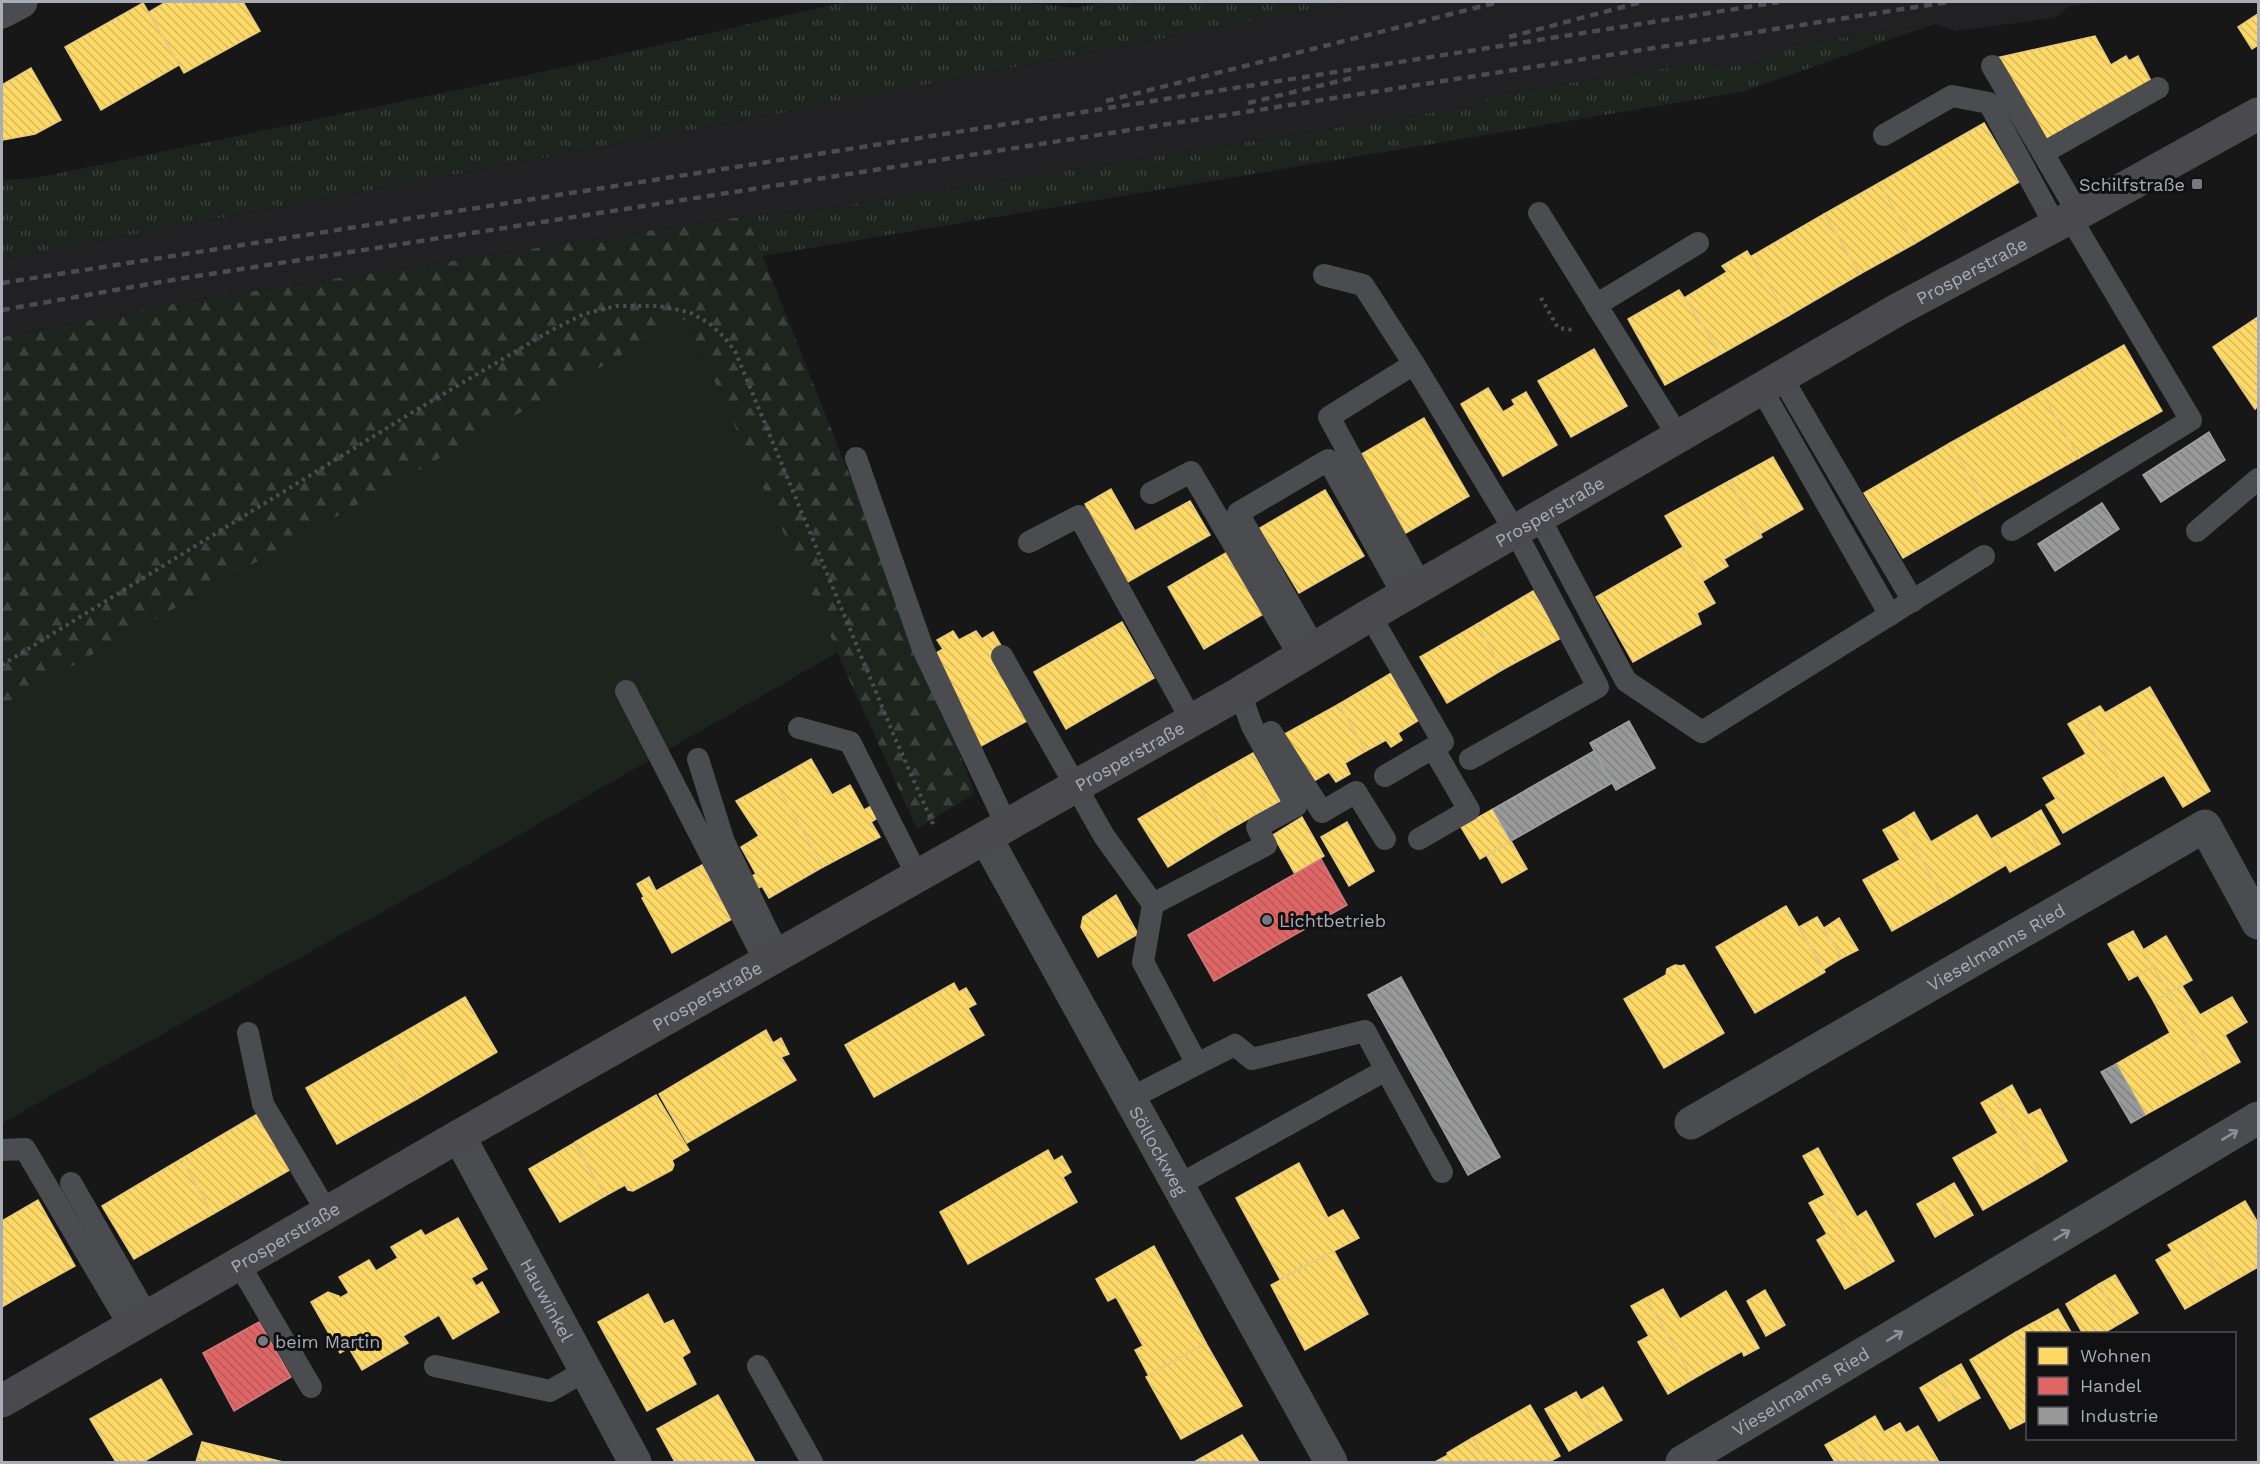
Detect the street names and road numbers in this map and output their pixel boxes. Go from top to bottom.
street label: Prosperstraße [1912,232,2031,308]
street label: Prosperstraße [1491,471,1608,551]
street label: Prosperstraße [1071,716,1188,795]
street label: Vieselmanns Ried [1923,899,2069,995]
street label: Prosperstraße [648,956,765,1035]
street label: Söllockweg [1126,1102,1192,1199]
street label: Prosperstraße [226,1197,343,1277]
street label: Hauwinkel [516,1255,579,1345]
street label: Vieselmanns Ried [1728,1342,1873,1440]

